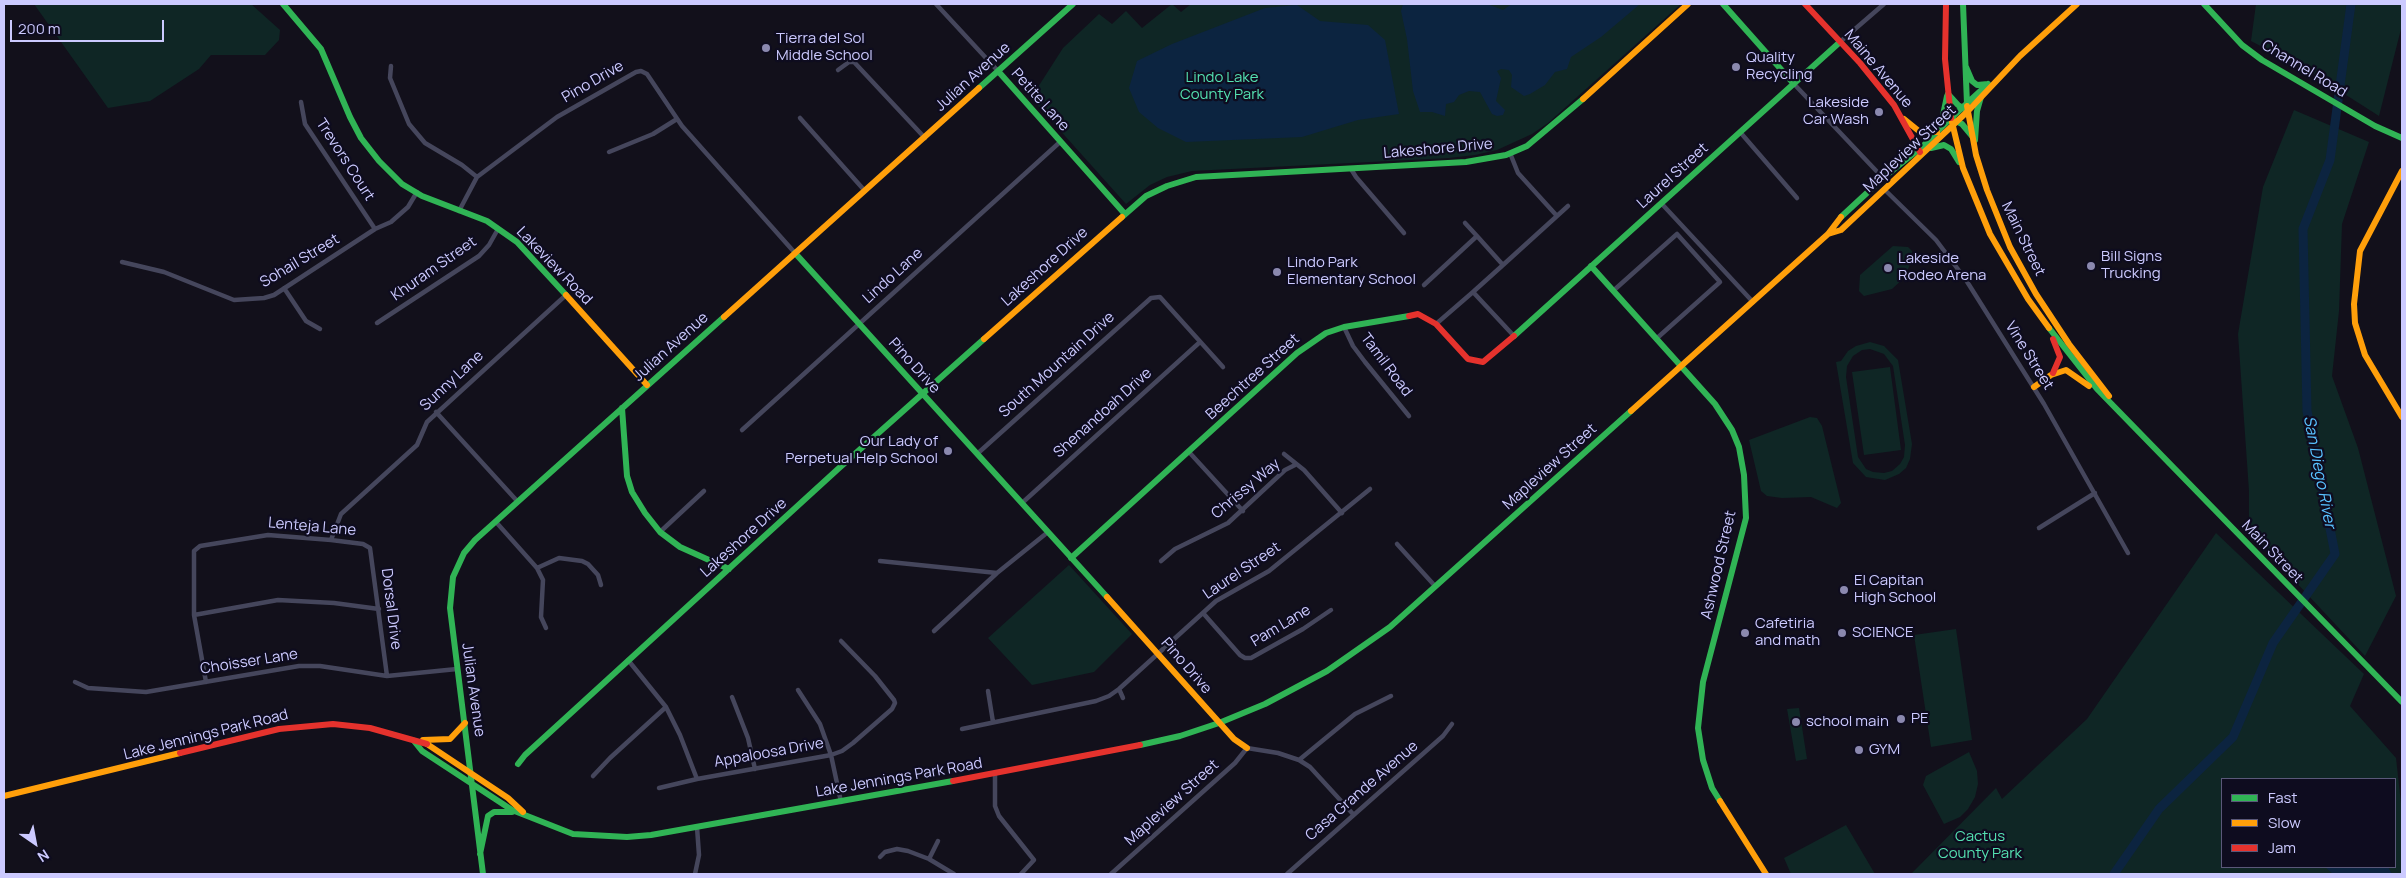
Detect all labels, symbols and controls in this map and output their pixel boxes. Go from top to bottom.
scale bar [12,10,166,42]
text: 200 m [18,18,61,39]
street label: Maine Avenue [1840,26,1916,112]
place label: Tierra del Sol Middle School [776,30,873,65]
street label: Channel Road [2258,36,2350,102]
street label: Julian Avenue [932,39,1014,115]
marker: Tierra del Sol Middle School [760,42,772,54]
place label: Quality Recycling [1746,49,1813,84]
street label: Pino Drive [559,57,627,107]
marker: Quality Recycling [1730,61,1742,73]
street label: Petite Lane [1007,65,1073,135]
park label: Lindo Lake County Park [1180,69,1264,104]
place label: Lakeside Car Wash [1803,94,1869,129]
street label: Mapleview Street [1860,102,1960,196]
marker: Lakeside Car Wash [1873,106,1885,118]
street label: Trevors Court [312,116,378,204]
street label: Lakeshore Drive [1383,135,1493,163]
street label: Laurel Street [1634,139,1712,213]
street label: Main Street [1997,199,2049,279]
street label: Lakeview Road [512,223,596,309]
street label: Lakeshore Drive [998,224,1092,310]
street label: Sohail Street [257,230,343,292]
street label: Khuram Street [388,233,480,305]
street label: Lindo Lane [859,244,927,308]
place label: Bill Signs Trucking [2101,248,2162,283]
place label: Lakeside Rodeo Arena [1898,250,1986,285]
place label: Lindo Park Elementary School [1287,254,1416,289]
marker: Bill Signs Trucking [2085,260,2097,272]
marker: Lakeside Rodeo Arena [1882,262,1894,274]
marker: Lindo Park Elementary School [1271,266,1283,278]
street label: South Mountain Drive [996,308,1118,422]
street label: Julian Avenue [630,309,712,385]
street label: Vine Street [2001,319,2057,393]
street label: Beechtree Street [1202,330,1304,424]
street label: Tamil Road [1356,330,1416,400]
street label: Pino Drive [884,335,944,397]
street label: Sunny Lane [417,347,487,415]
street label: Shenandoah Drive [1050,364,1156,462]
water label: San Diego River [2299,414,2339,530]
street label: Mapleview Street [1499,420,1601,514]
place label: Our Lady of Perpetual Help School [785,433,938,468]
marker: Our Lady of Perpetual Help School [942,445,954,457]
street label: Chrissy Way [1208,455,1284,523]
street label: Lakeshore Drive [697,495,791,581]
street label: Ashwood Street [1698,509,1740,621]
street label: Lenteja Lane [267,514,357,540]
street label: Main Street [2238,517,2306,587]
street label: Laurel Street [1200,539,1284,603]
street label: Dorsal Drive [377,567,405,651]
place label: El Capitan High School [1854,572,1936,607]
marker: El Capitan High School [1838,584,1850,596]
street label: Pam Lane [1248,601,1314,651]
place label: Cafetiria and math [1755,615,1820,650]
place label: SCIENCE [1852,624,1914,642]
marker: Cafetiria and math [1739,627,1751,639]
marker: SCIENCE [1836,627,1848,639]
street label: Pino Drive [1157,634,1215,698]
street label: Julian Avenue [458,642,488,738]
street label: Choisser Lane [199,645,299,679]
street label: Lake Jennings Park Road [122,706,290,764]
place label: PE [1911,710,1929,728]
place label: school main [1806,713,1889,731]
marker: PE [1895,713,1907,725]
marker: school main [1790,716,1802,728]
street label: Appaloosa Drive [713,734,825,772]
street label: Casa Grande Avenue [1302,737,1422,845]
place label: GYM [1869,741,1900,759]
marker: GYM [1853,744,1865,756]
street label: Lake Jennings Park Road [814,754,984,802]
street label: Mapleview Street [1121,756,1223,850]
legend [2221,778,2396,868]
text: Fast [2268,787,2297,808]
text: Slow [2268,812,2301,833]
north arrow [10,818,60,868]
park label: Cactus County Park [1938,828,2022,863]
text: Jam [2268,837,2296,858]
text: N [34,845,53,867]

